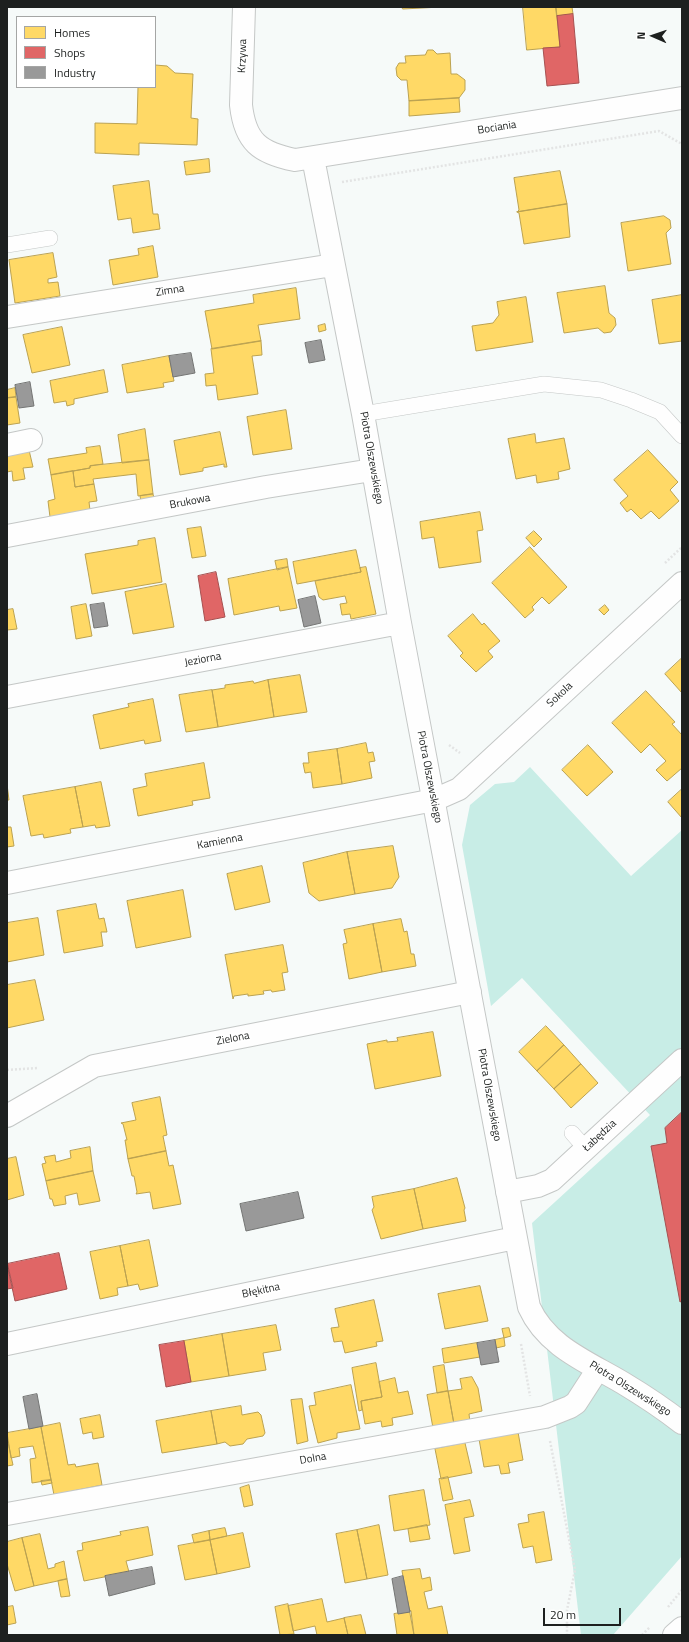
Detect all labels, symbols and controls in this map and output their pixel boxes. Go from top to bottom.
legend [16,16,156,88]
north arrow [633,16,673,56]
text: Homes [54,23,90,42]
text: N [633,31,649,40]
street label: Krzywa [236,39,250,73]
text: Shops [54,43,85,62]
text: Industry [54,63,96,82]
street label: Bociania [477,118,517,138]
street label: Zimna [155,282,185,300]
street label: Piotra Olszewskiego [356,411,386,505]
street label: Brukowa [169,492,211,512]
street label: Jeziorna [184,650,222,670]
street label: Sokola [544,680,576,710]
street label: Piotra Olszewskiego [414,730,444,824]
street label: Kamienna [196,831,244,853]
street label: Zielona [215,1029,251,1049]
street label: Piotra Olszewskiego [474,1048,504,1142]
street label: Łabędzia [581,1117,619,1155]
street label: Błękitna [241,1281,281,1301]
street label: Piotra Olszewskiego [587,1359,673,1419]
street label: Dolna [299,1450,327,1468]
scale bar [545,1600,623,1626]
text: 20 m [550,1605,576,1624]

